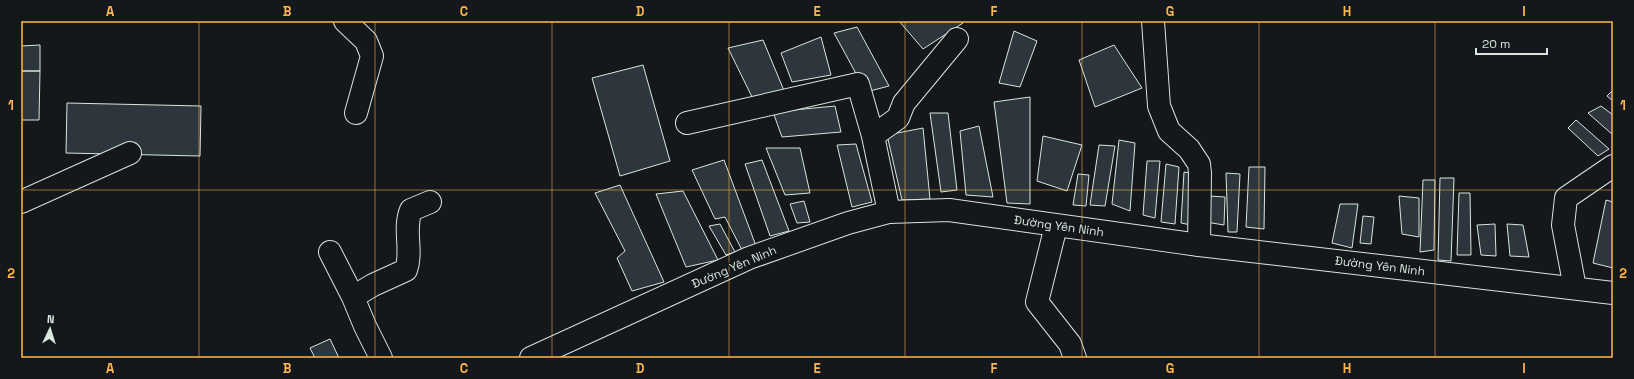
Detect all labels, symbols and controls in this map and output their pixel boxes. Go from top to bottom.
text: A [106,3,115,20]
text: B [283,3,292,20]
text: C [460,3,468,20]
text: D [636,3,645,20]
text: E [813,3,821,20]
text: F [991,3,998,20]
text: G [1166,3,1174,20]
text: H [1343,3,1351,20]
text: I [1522,3,1526,20]
scale bar [1476,30,1547,56]
text: 20 m [1482,36,1510,52]
text: 1 [8,97,14,114]
text: 1 [1620,97,1626,114]
street label: Đường Yên Ninh [1013,212,1105,240]
street label: Đường Yên Ninh [689,242,779,292]
street label: Đường Yên Ninh [1334,253,1426,279]
text: 2 [7,265,15,282]
text: 2 [1619,265,1627,282]
north arrow [30,309,70,349]
text: N [47,312,55,326]
text: A [106,360,115,377]
text: B [283,360,292,377]
text: C [460,360,468,377]
text: D [636,360,645,377]
text: E [813,360,821,377]
text: F [991,360,998,377]
text: G [1166,360,1174,377]
text: H [1343,360,1351,377]
text: I [1522,360,1526,377]

